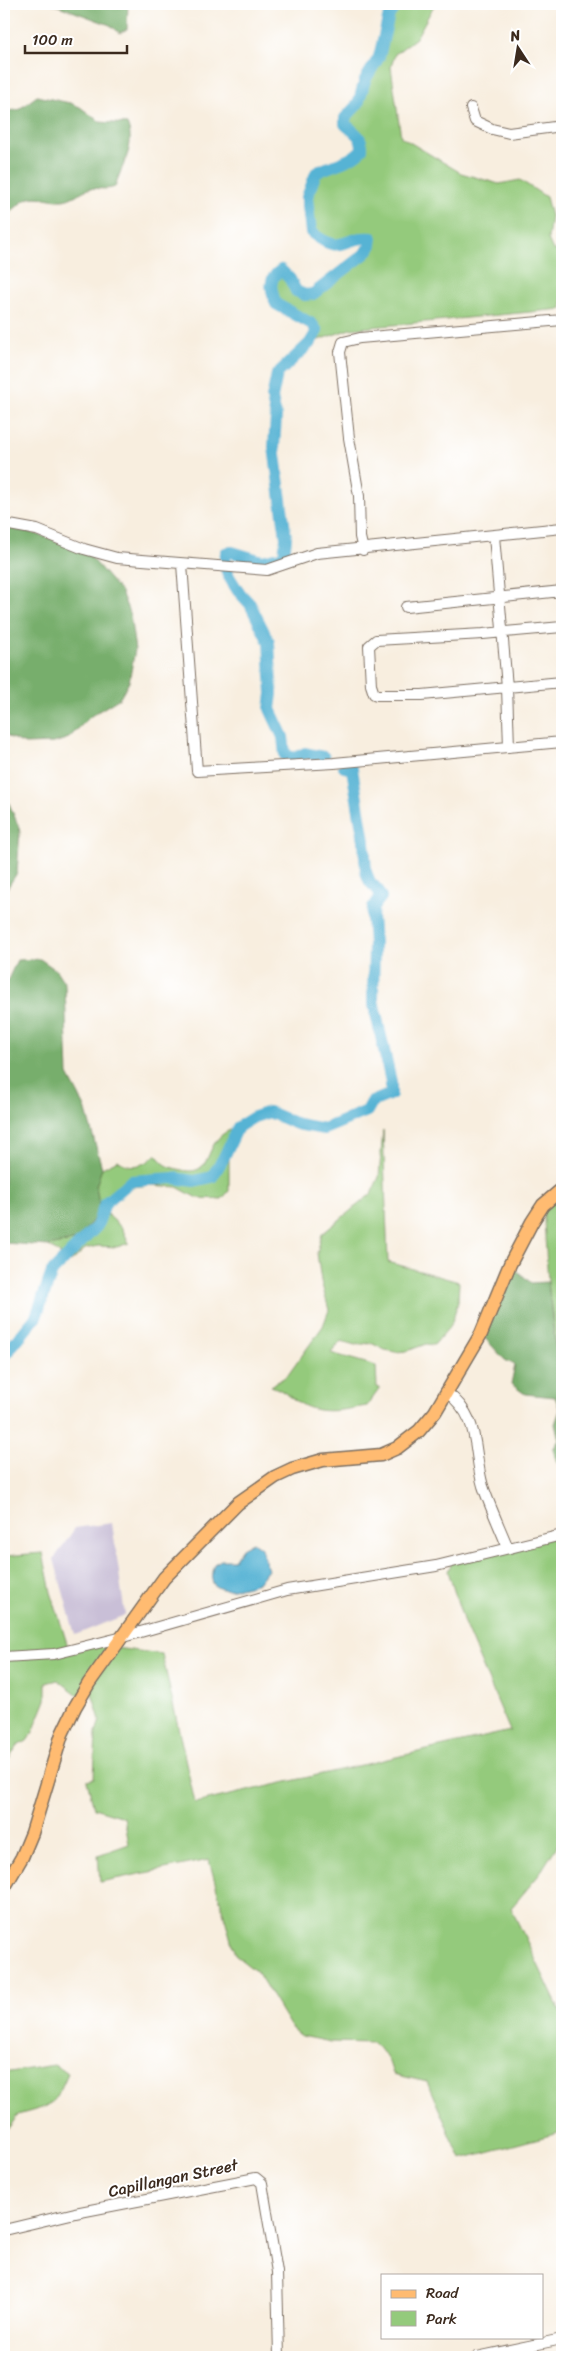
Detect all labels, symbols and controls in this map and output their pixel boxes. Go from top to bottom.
scale bar [25,22,128,54]
north arrow [494,22,544,72]
text: N [507,22,523,49]
text: 100 m [32,27,73,53]
street label: Capillangan Street [106,2150,241,2206]
legend [381,2274,544,2338]
text: Road [426,2280,459,2306]
text: Park [426,2306,457,2332]

